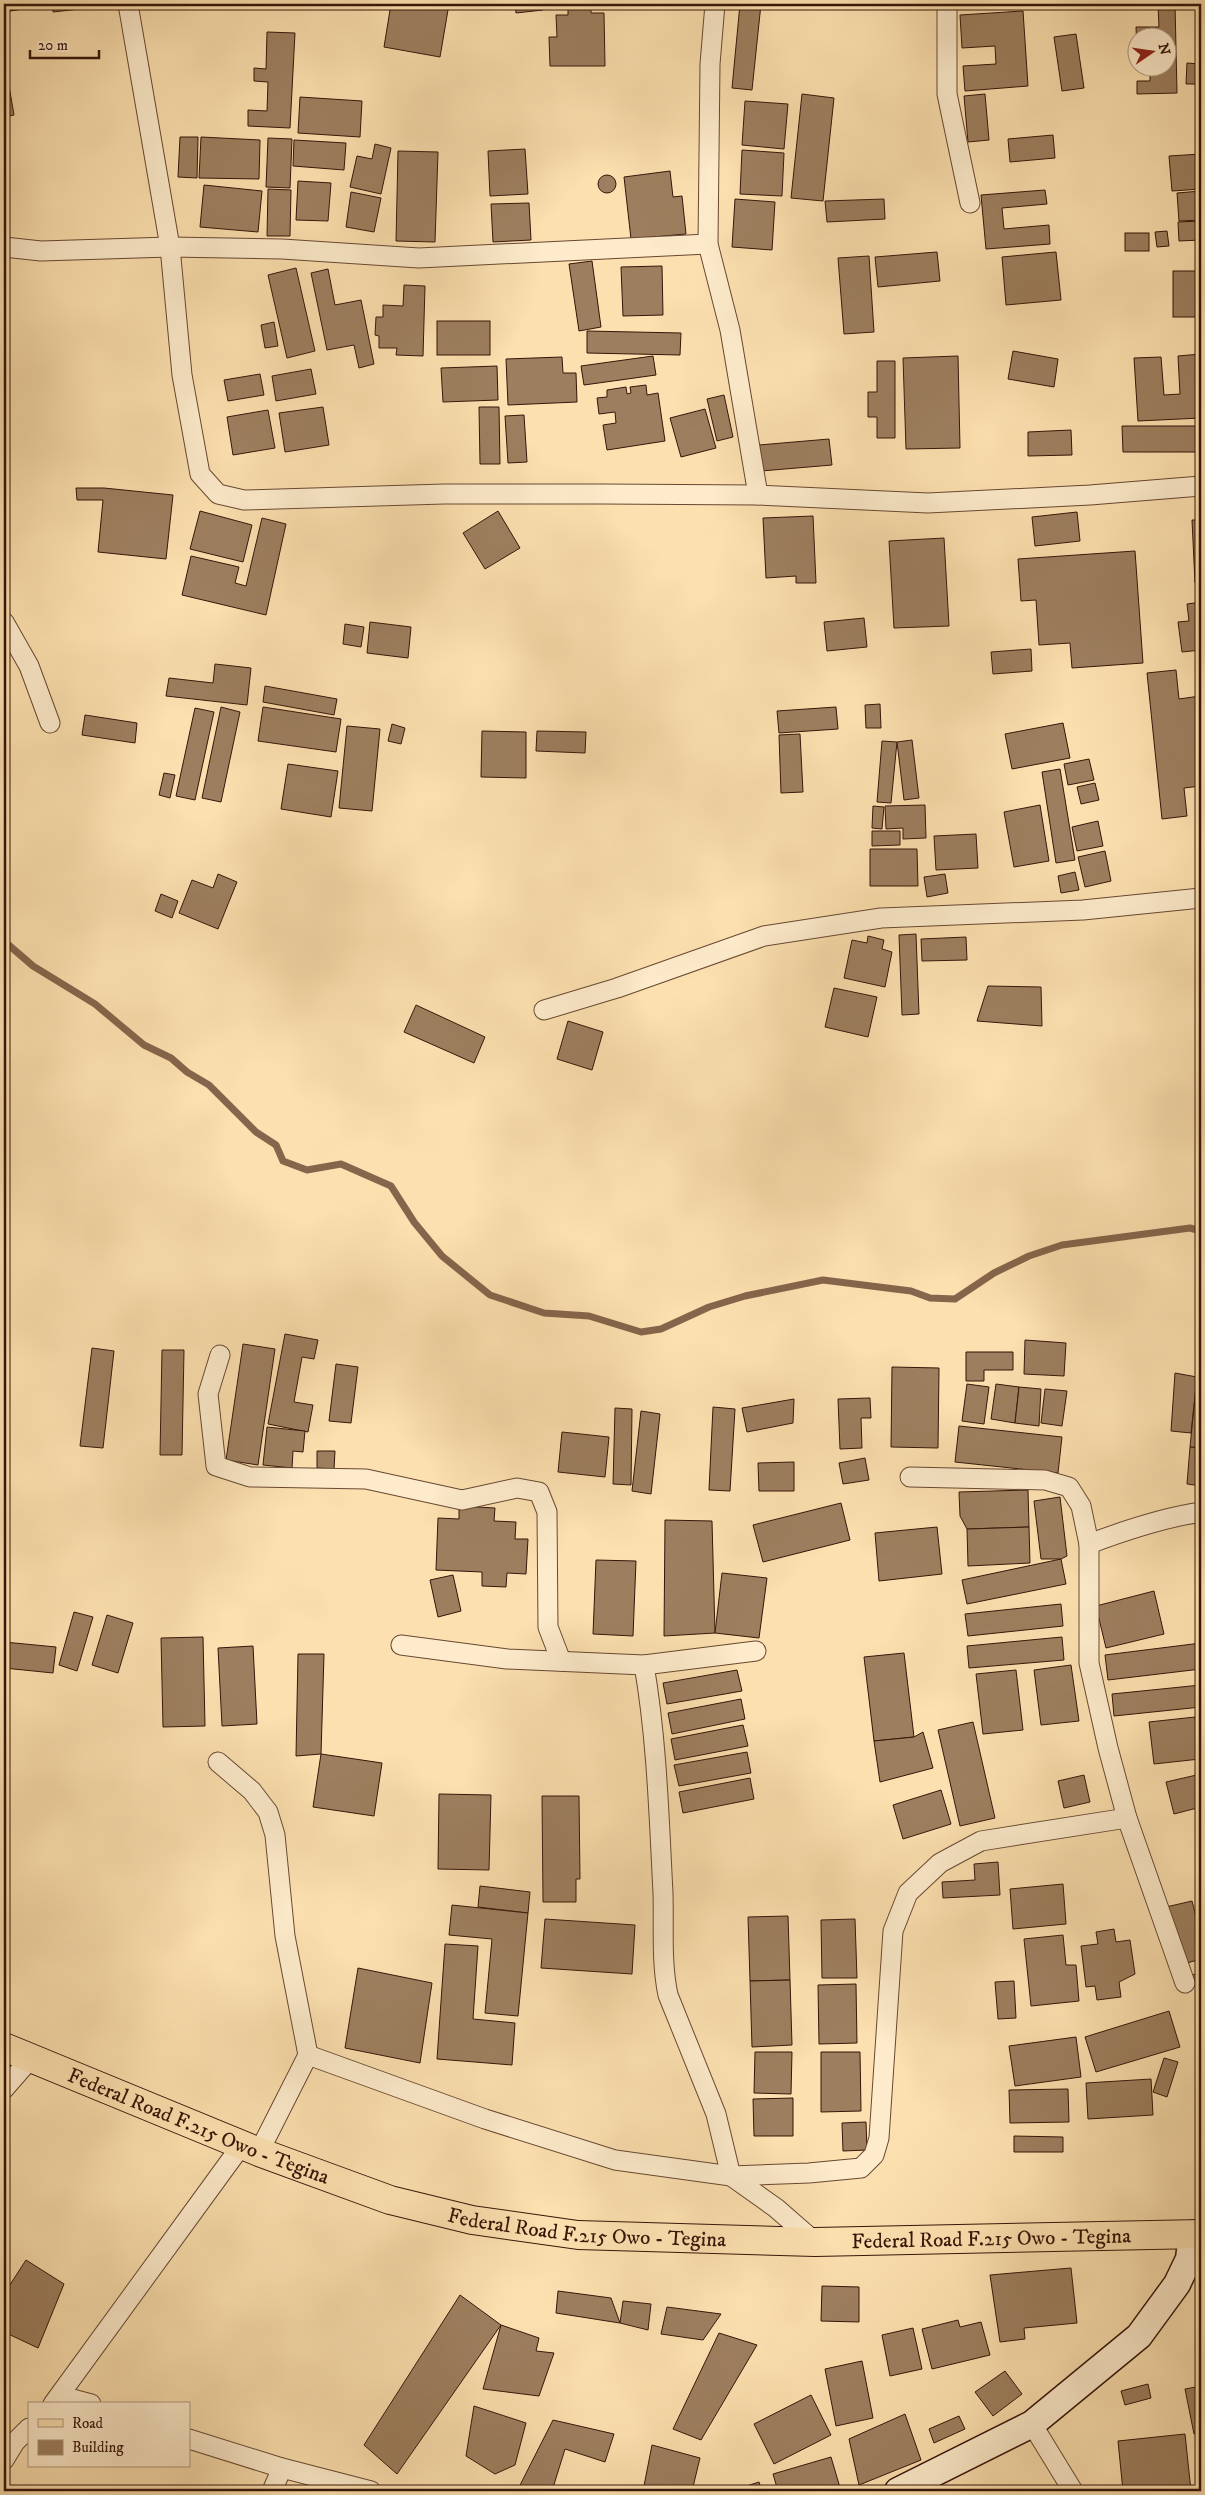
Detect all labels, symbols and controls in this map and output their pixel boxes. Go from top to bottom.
scale bar [30,28,99,60]
north arrow [1128,28,1178,78]
text: 20 m [38,36,68,55]
text: N [1154,42,1174,57]
street label: Federal Road F.215 Owo - Tegina [64,2063,333,2191]
street label: Federal Road F.215 Owo - Tegina [445,2203,726,2253]
street label: Federal Road F.215 Owo - Tegina [851,2223,1131,2255]
legend [28,2402,190,2468]
text: Road [72,2414,104,2433]
text: Building [72,2438,124,2457]

